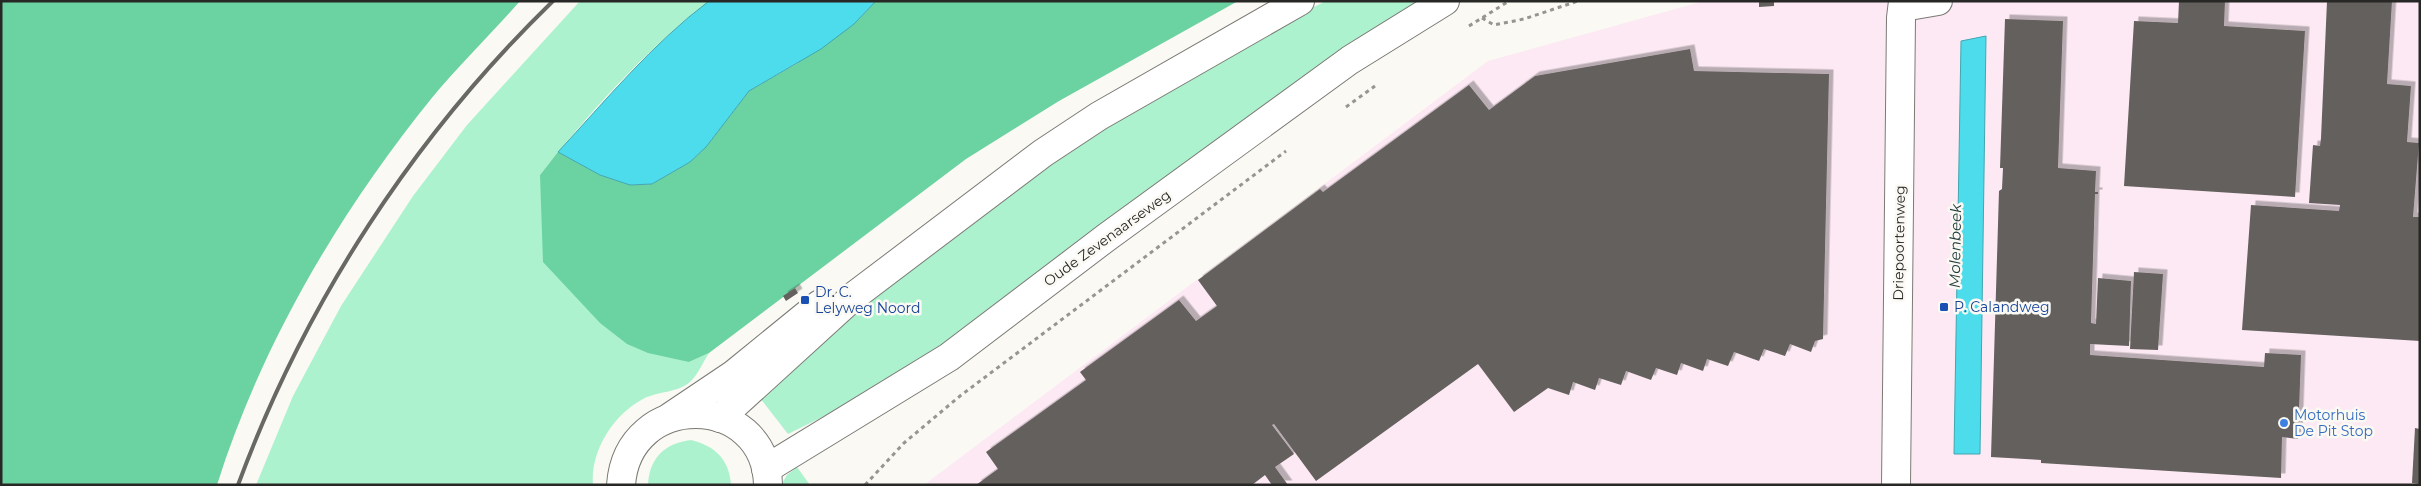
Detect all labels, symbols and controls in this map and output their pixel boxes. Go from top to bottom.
street label: Driepoortenweg [1889,185,1909,301]
street label: Oude Zevenaarseweg [1040,186,1174,290]
water label: Molenbeek [1945,203,1965,288]
place label: Dr. C. Lelyweg Noord [815,283,921,317]
marker: Dr. C. Lelyweg Noord [799,294,811,306]
place label: P. Calandweg [1954,298,2050,316]
marker: P. Calandweg [1938,301,1950,313]
place label: Motorhuis De Pit Stop [2294,406,2373,440]
marker: Motorhuis De Pit Stop [2278,417,2290,429]

